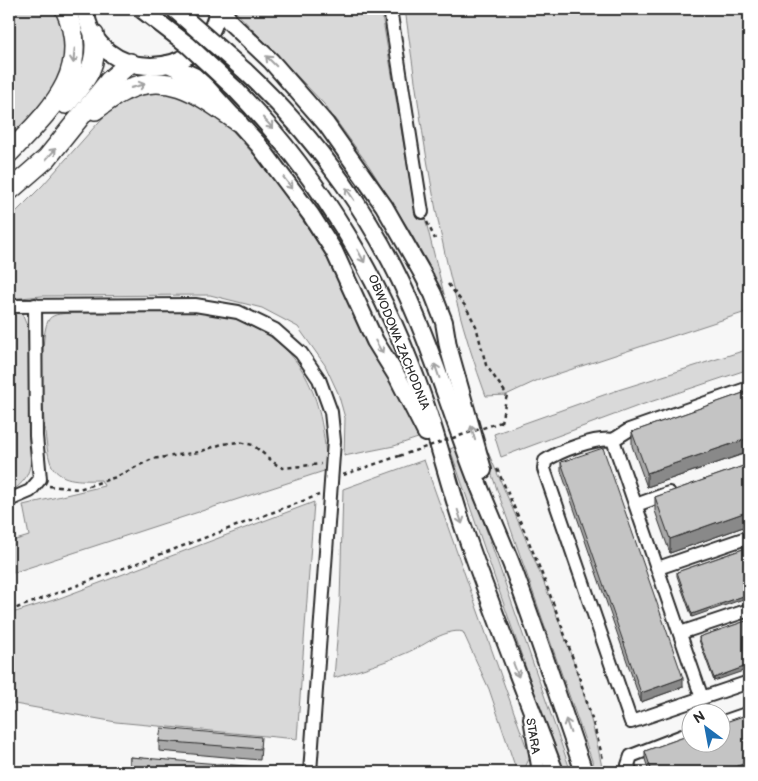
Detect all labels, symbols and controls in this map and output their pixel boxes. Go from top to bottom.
one-way arrow [69,48,78,64]
one-way arrow [265,55,277,68]
one-way arrow [130,81,146,90]
one-way arrow [262,116,274,129]
one-way arrow [45,147,57,160]
one-way arrow [283,176,293,190]
one-way arrow [345,188,355,202]
one-way arrow [356,248,366,263]
street label: OBWODOWA ZACHODNIA [364,272,433,413]
one-way arrow [374,339,384,353]
one-way arrow [432,364,441,379]
one-way arrow [467,425,477,441]
one-way arrow [456,509,465,524]
one-way arrow [512,661,521,677]
north arrow [680,704,730,754]
text: N [690,707,708,727]
street label: STARA [522,717,543,756]
one-way arrow [563,719,572,735]

